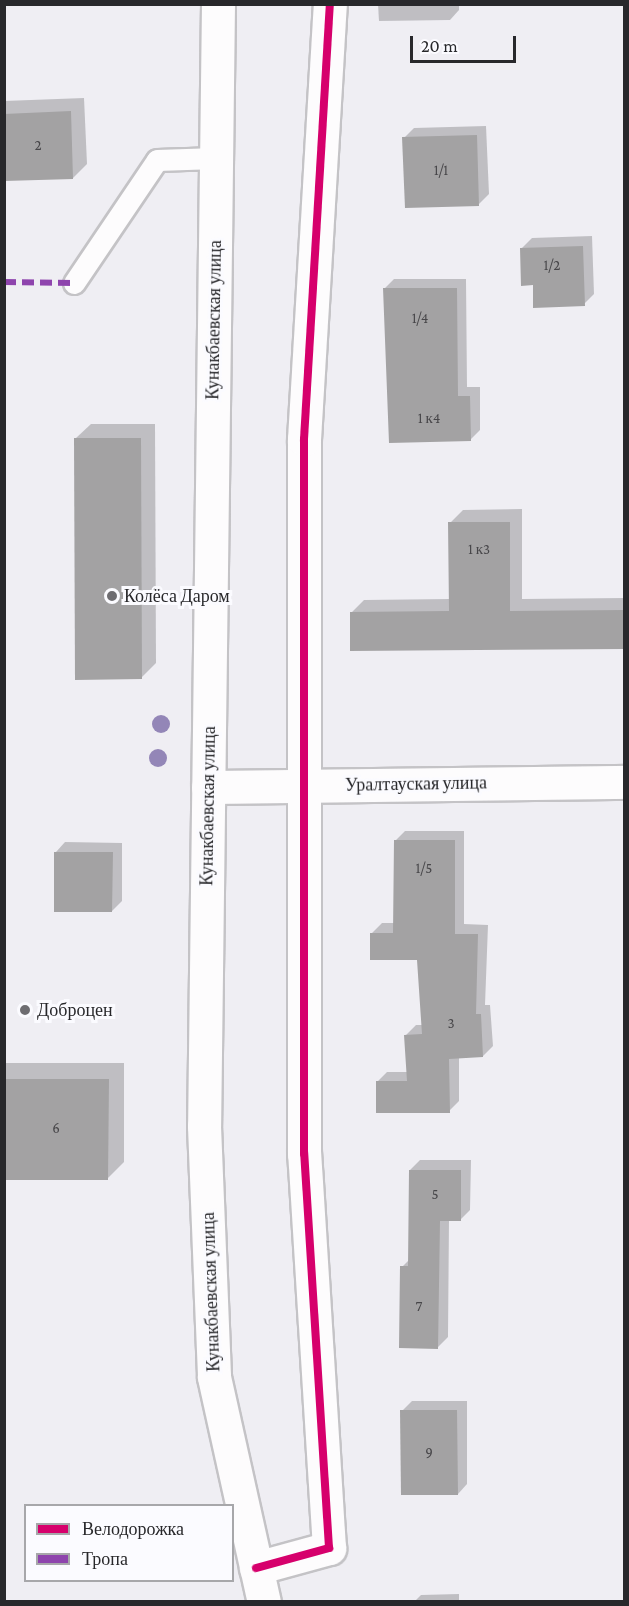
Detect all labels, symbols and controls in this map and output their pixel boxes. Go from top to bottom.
scale bar [413,24,520,62]
text: 20 m [421,36,458,56]
house number: 2 [34,137,42,155]
house number: 1/1 [434,162,448,180]
street label: Кунакбаевская улица [202,240,226,400]
house number: 1/2 [544,257,560,275]
house number: 1/4 [412,310,428,328]
house number: 1 к4 [418,410,440,428]
house number: 1 к3 [468,541,490,559]
place label: Колёса Даром [124,585,230,607]
marker: Колёса Даром [105,589,119,603]
street label: Кунакбаевская улица [196,726,220,886]
street label: Уралтауская улица [345,772,487,796]
house number: 1/5 [416,860,432,878]
place label: Доброцен [37,999,113,1021]
marker: Доброцен [18,1003,32,1017]
house number: 3 [447,1015,455,1033]
house number: 6 [52,1120,60,1138]
house number: 5 [431,1186,439,1204]
street label: Кунакбаевская улица [197,1212,225,1372]
house number: 7 [416,1298,422,1316]
house number: 9 [425,1444,433,1462]
legend [24,1504,234,1582]
text: Велодорожка [82,1519,184,1539]
text: Тропа [82,1549,128,1569]

